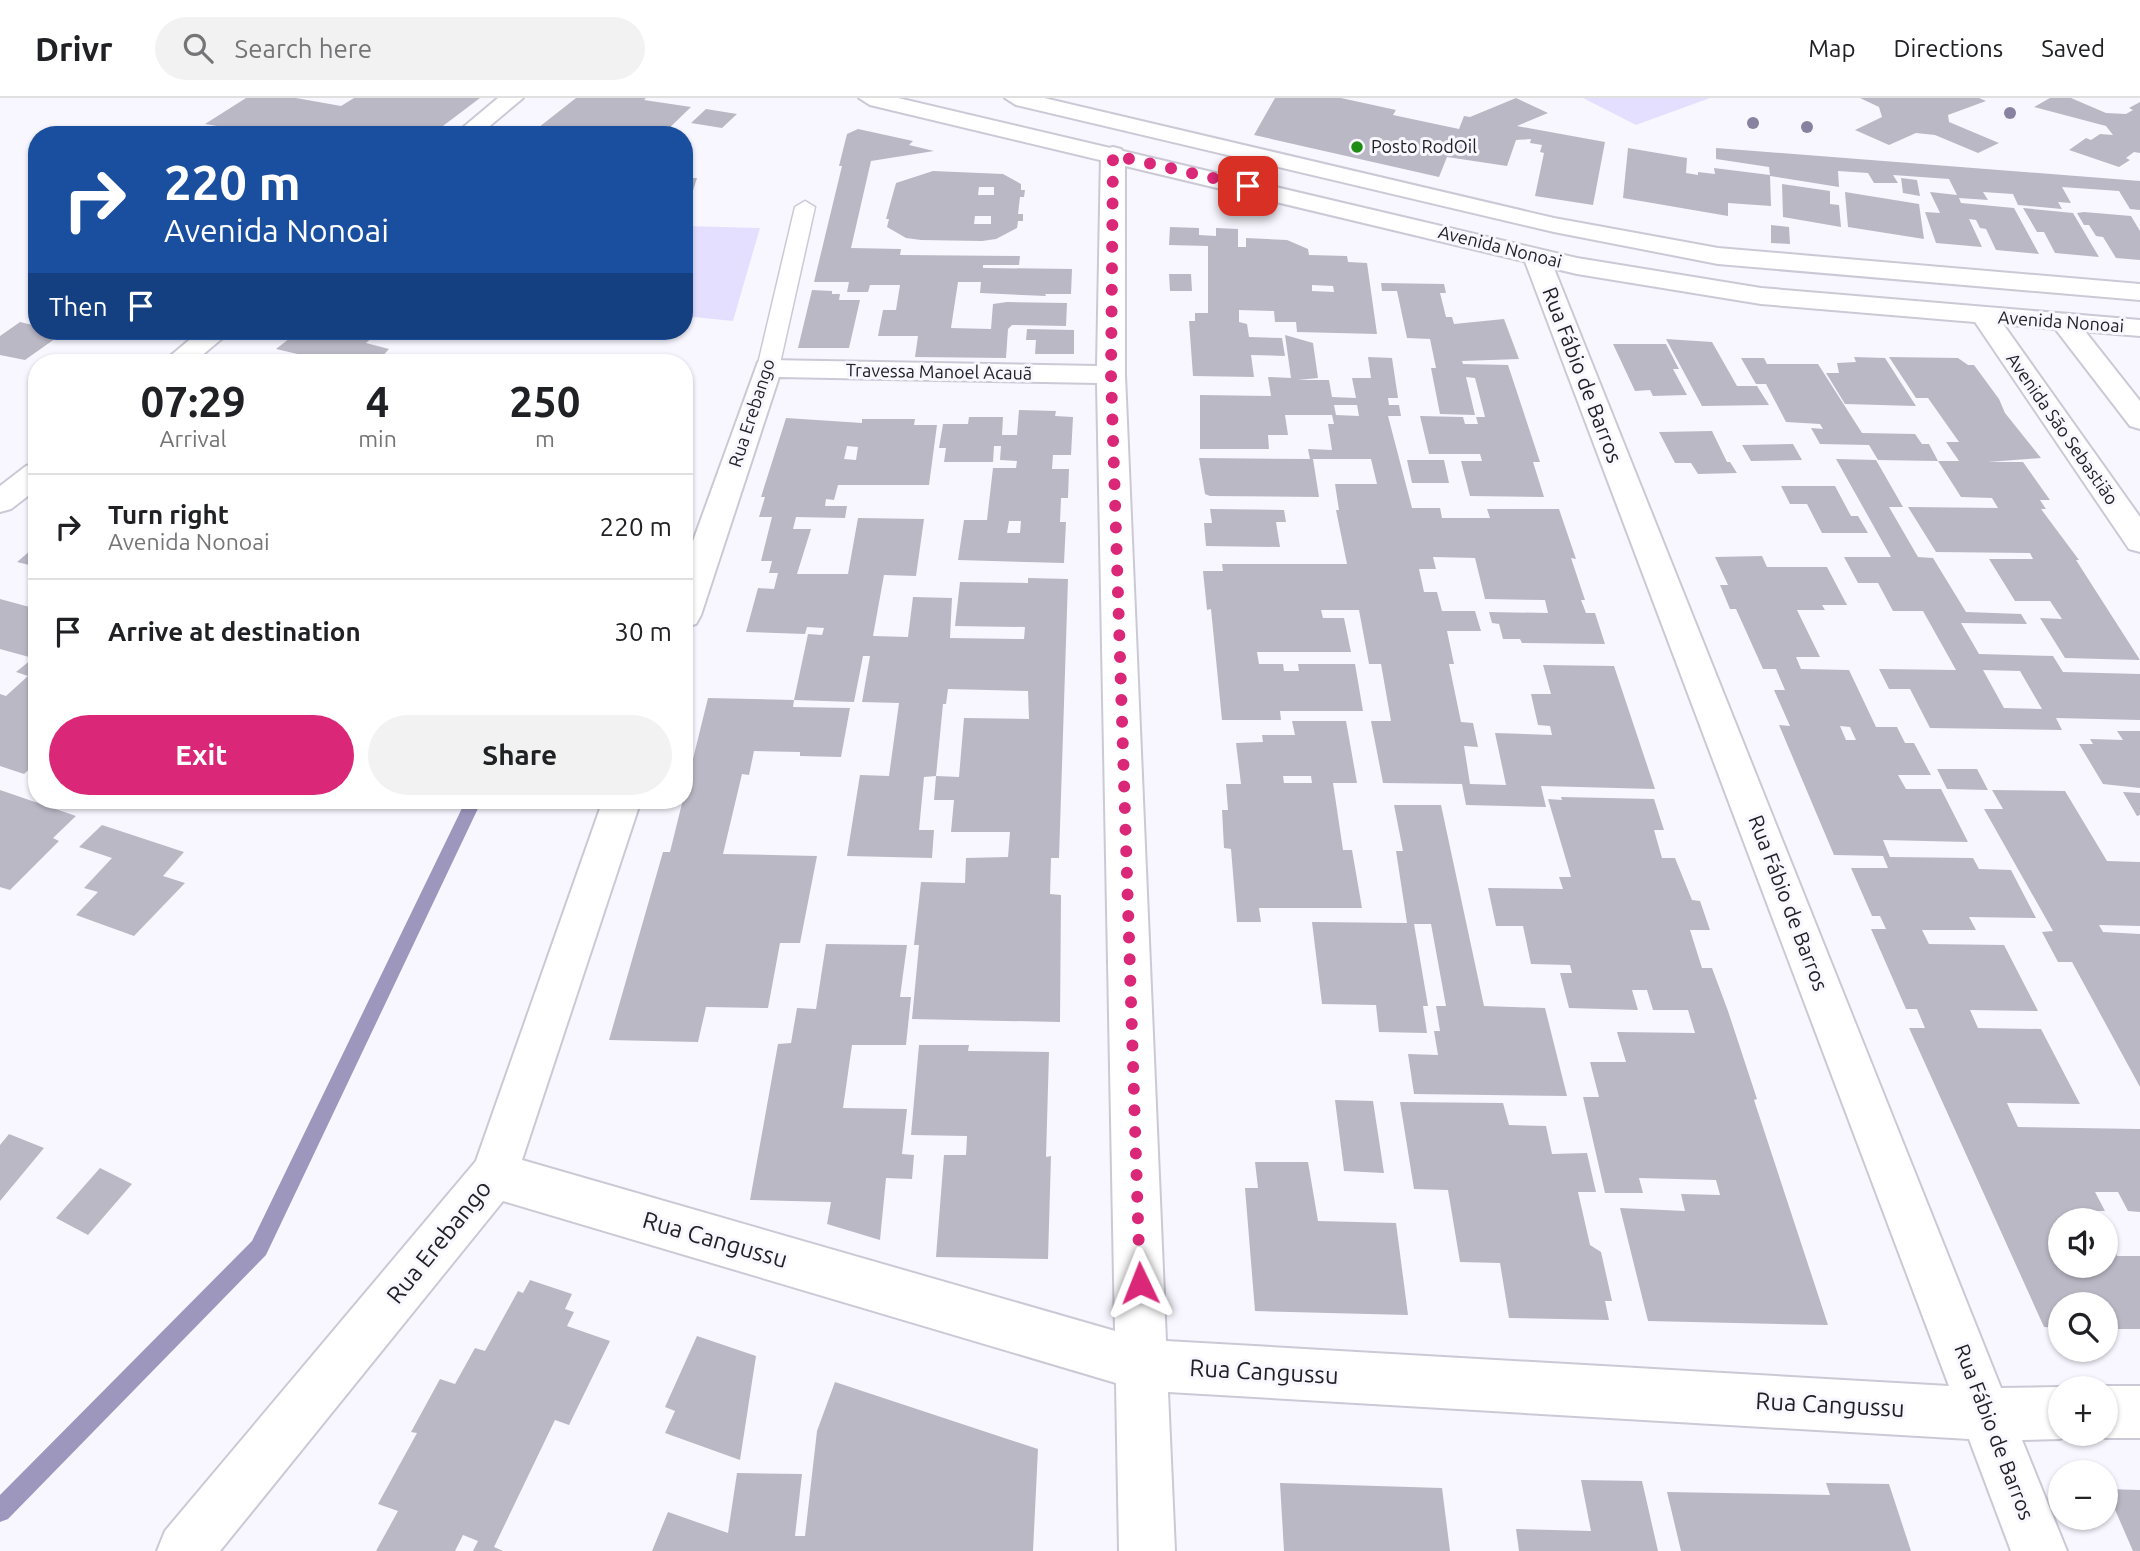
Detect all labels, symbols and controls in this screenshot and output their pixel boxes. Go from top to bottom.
search box [155,17,645,80]
icon: search [179,29,217,67]
text: Drivr [35,30,113,67]
text: Search here [235,34,372,63]
text: Map [1808,35,1855,62]
text: Directions [1893,35,2003,62]
text: Saved [2041,35,2105,62]
place label: Posto RodOil [1371,136,1477,156]
marker: Posto RodOil [1349,139,1365,155]
icon: right [49,154,140,245]
text: 220 m [164,154,301,209]
pin [1218,156,1278,216]
icon: arrive [1229,167,1267,205]
text: Avenida Nonoai [164,212,389,248]
street label: Avenida Nonoai [1436,221,1564,271]
street label: Rua Fábio de Barros [1538,283,1628,466]
icon: arrive [122,287,160,325]
text: Then [49,292,108,321]
street label: Avenida Nonoai [1997,307,2125,335]
street label: Avenida São Sebastião [2003,349,2123,508]
street label: Rua Erebango [724,356,778,469]
street label: Travessa Manoel Acauã [846,359,1032,383]
text: 07:29 [141,378,246,425]
text: 4 [366,378,389,425]
text: 250 [509,378,580,425]
text: Arrival [160,426,227,451]
text: min [358,426,397,451]
text: m [535,426,555,451]
text: Turn right [108,500,229,529]
icon: right [49,508,87,546]
text: 220 m [600,512,672,541]
text: Avenida Nonoai [108,529,270,554]
icon: arrive [49,613,87,651]
text: Arrive at destination [108,617,361,646]
text: 30 m [614,617,672,646]
button: Exit [49,715,354,795]
button: Share [368,715,672,795]
street label: Rua Fábio de Barros [1744,811,1834,994]
street label: Rua Erebango [381,1175,496,1309]
street label: Rua Cangussu [640,1206,791,1273]
map controls [2048,1208,2118,1530]
button: sound [2048,1208,2118,1278]
position arrow [1103,1246,1177,1320]
button: search [2048,1292,2118,1362]
street label: Rua Fábio de Barros [1950,1340,2040,1523]
street label: Rua Cangussu [1189,1354,1339,1389]
button: + [2048,1376,2118,1446]
street label: Rua Cangussu [1755,1387,1905,1422]
button: − [2048,1460,2118,1530]

